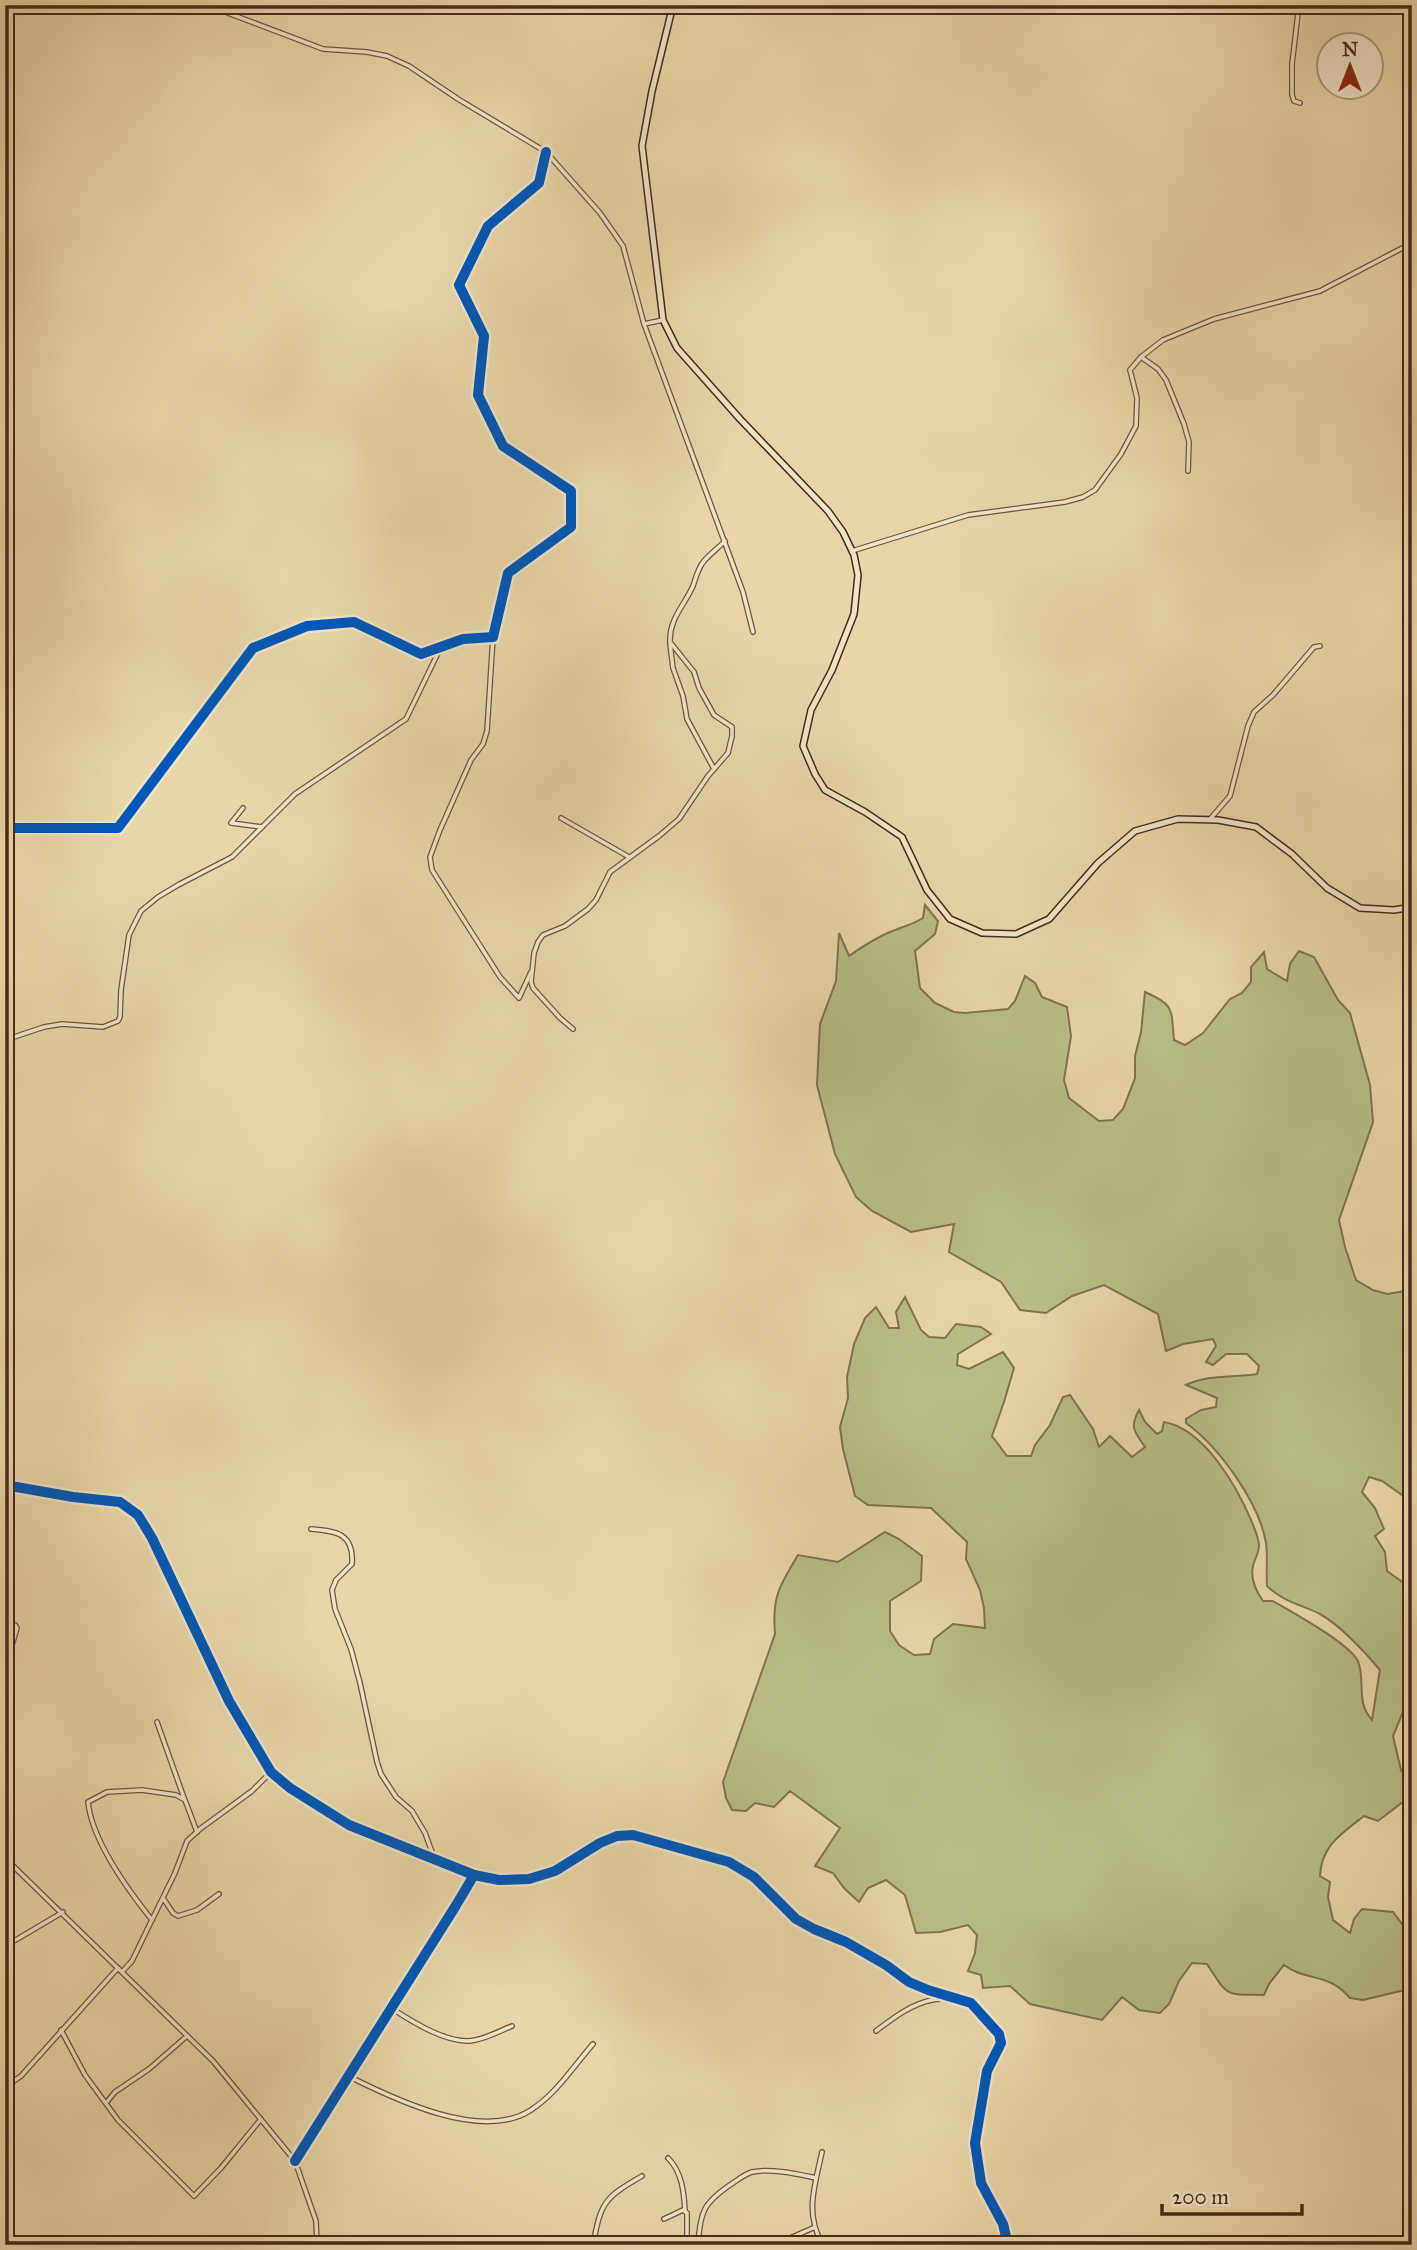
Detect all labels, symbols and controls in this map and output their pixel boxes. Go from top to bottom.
north arrow [1316,32,1386,102]
text: N [1342,38,1358,61]
scale bar [1162,2173,1302,2217]
text: 200 m [1172,2184,1229,2210]

